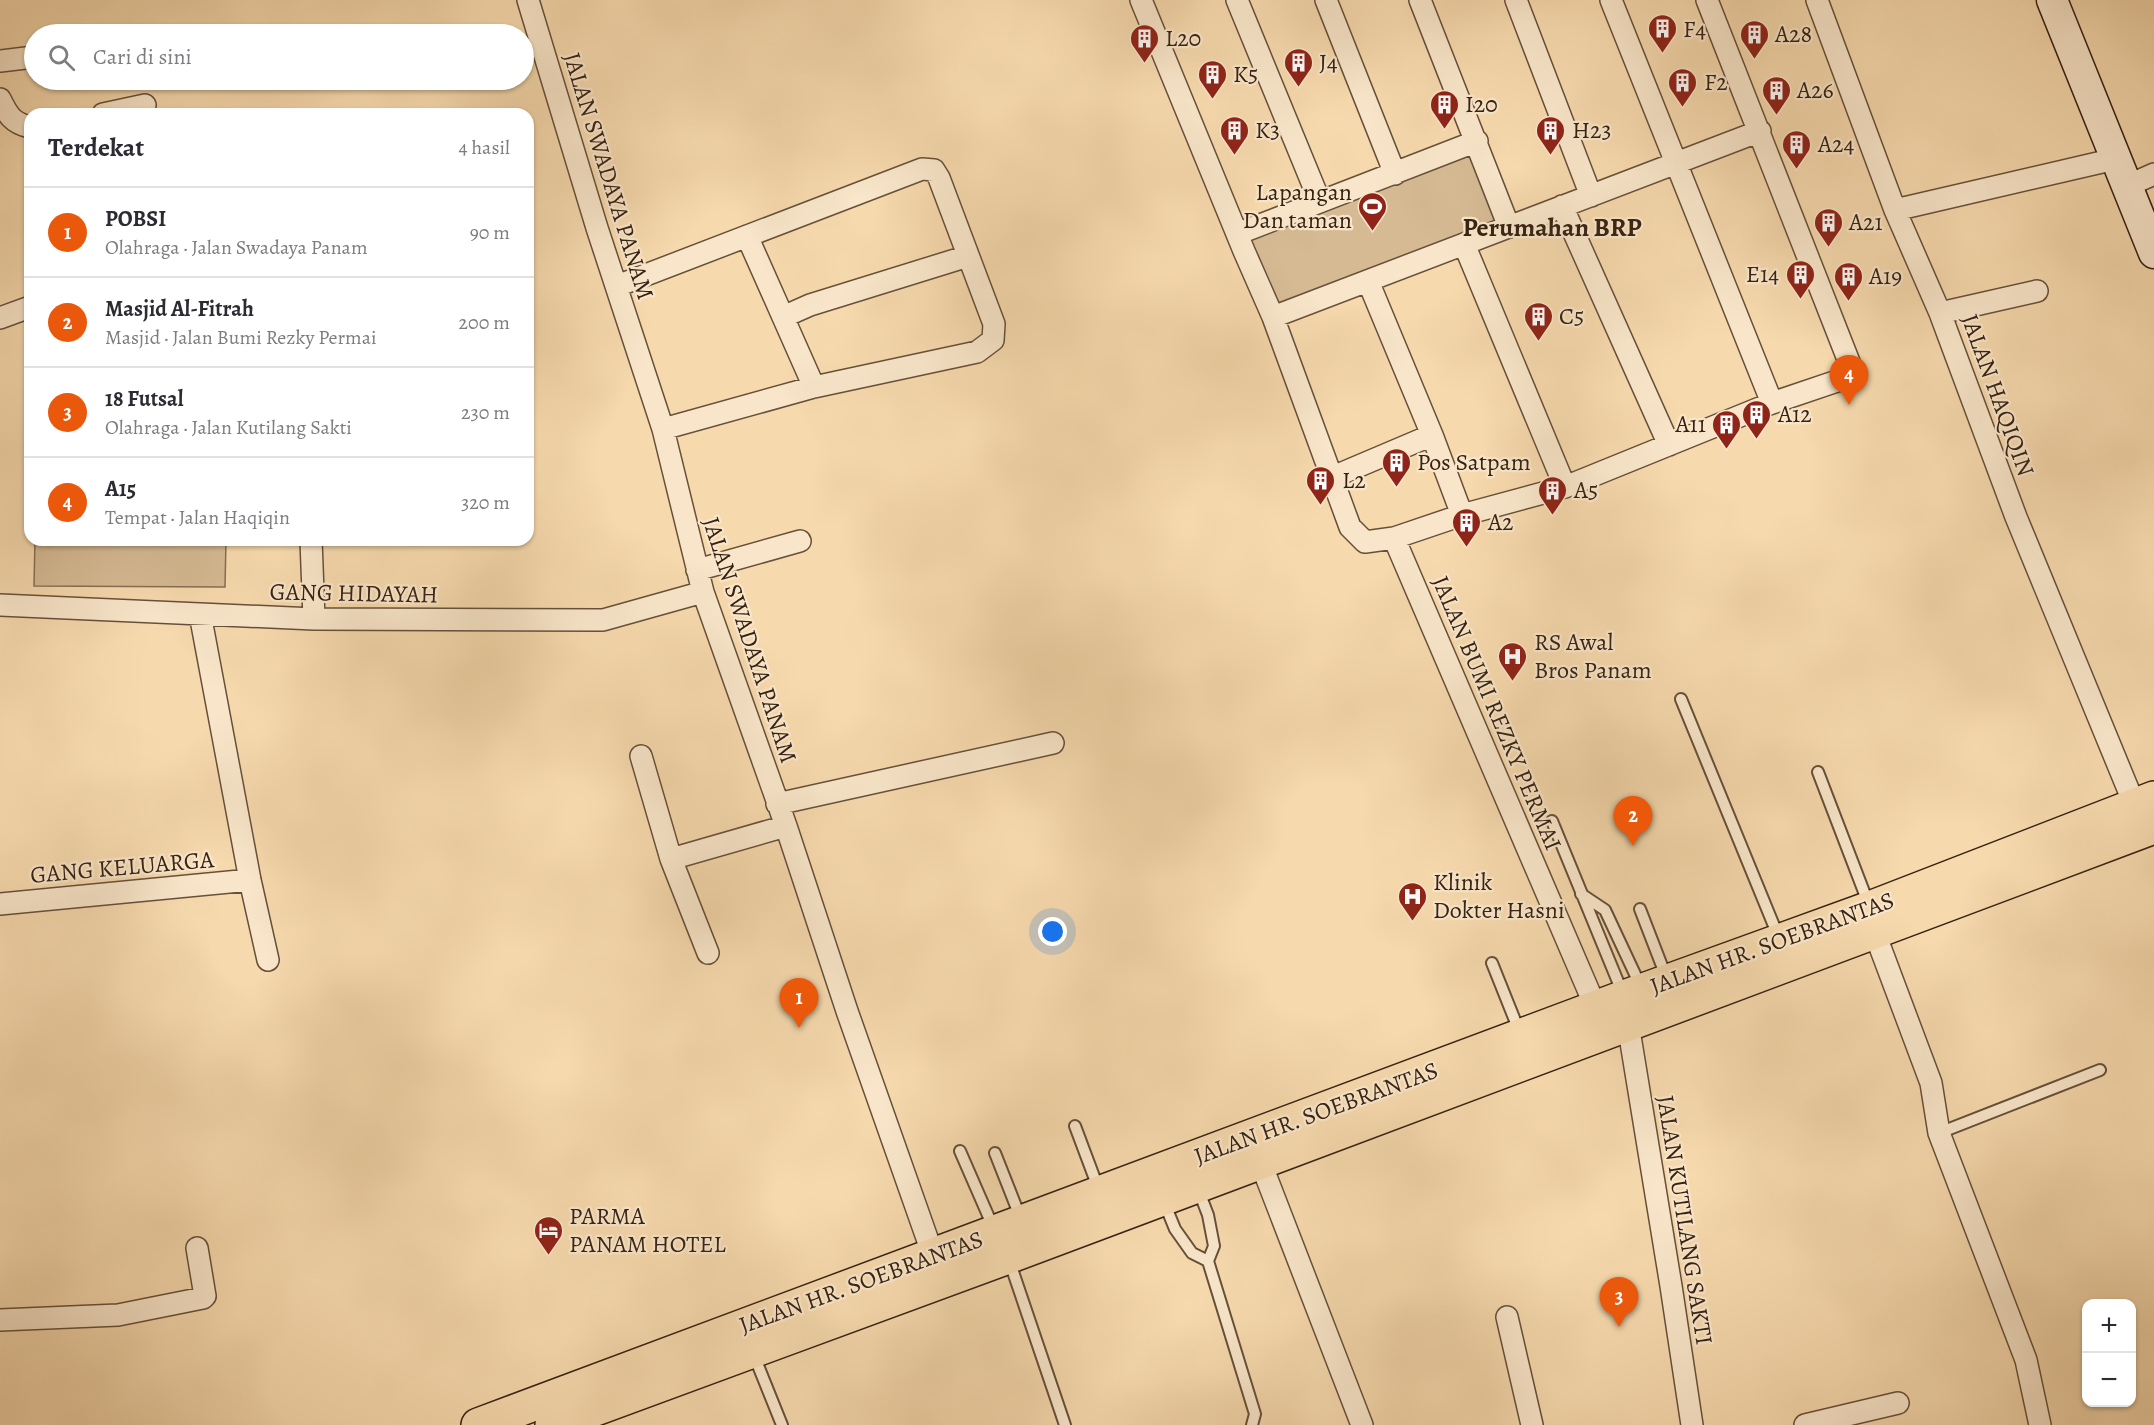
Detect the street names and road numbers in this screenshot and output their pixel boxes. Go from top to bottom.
street label: JALAN SWADAYA PANAM [556,48,662,304]
street label: JALAN HAQIQIN [1954,310,2042,480]
street label: JALAN SWADAYA PANAM [695,513,805,767]
street label: JALAN BUMI REZKY PERMAI [1425,571,1569,855]
street label: GANG HIDAYAH [269,576,439,610]
street label: GANG KELUARGA [29,843,216,891]
street label: JALAN HR. SOEBRANTAS [1646,884,1898,1002]
street label: JALAN HR. SOEBRANTAS [1190,1054,1442,1172]
street label: JALAN KUTILANG SAKTI [1649,1093,1721,1347]
street label: JALAN HR. SOEBRANTAS [735,1223,987,1341]

